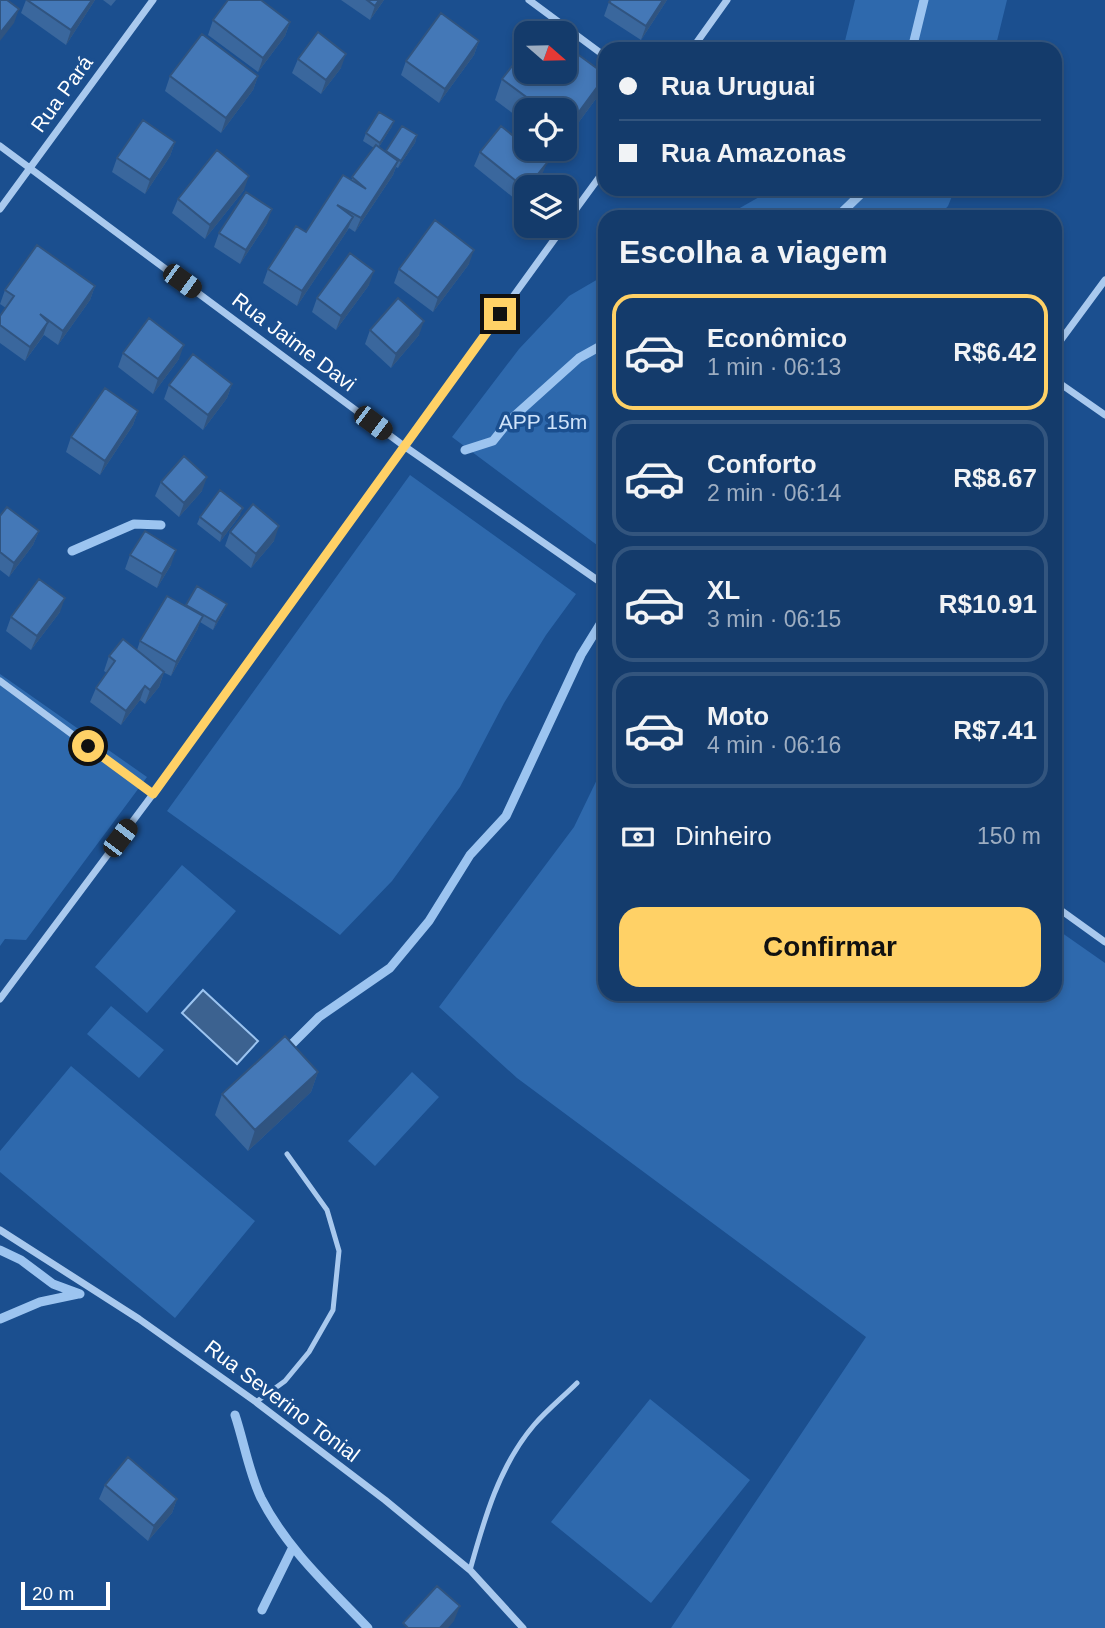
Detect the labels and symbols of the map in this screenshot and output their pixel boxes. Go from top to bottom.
north arrow [514,21,578,84]
street label: Rua Pará [26,51,97,136]
car [159,260,206,302]
street label: Rua Jaime Davi [228,288,360,395]
route end [484,298,516,330]
car [350,402,397,444]
park label: APP 15m [499,410,587,433]
route start [72,730,104,762]
car [99,815,142,861]
street label: Rua Severino Tonial [200,1335,364,1466]
scale bar [21,1579,110,1611]

